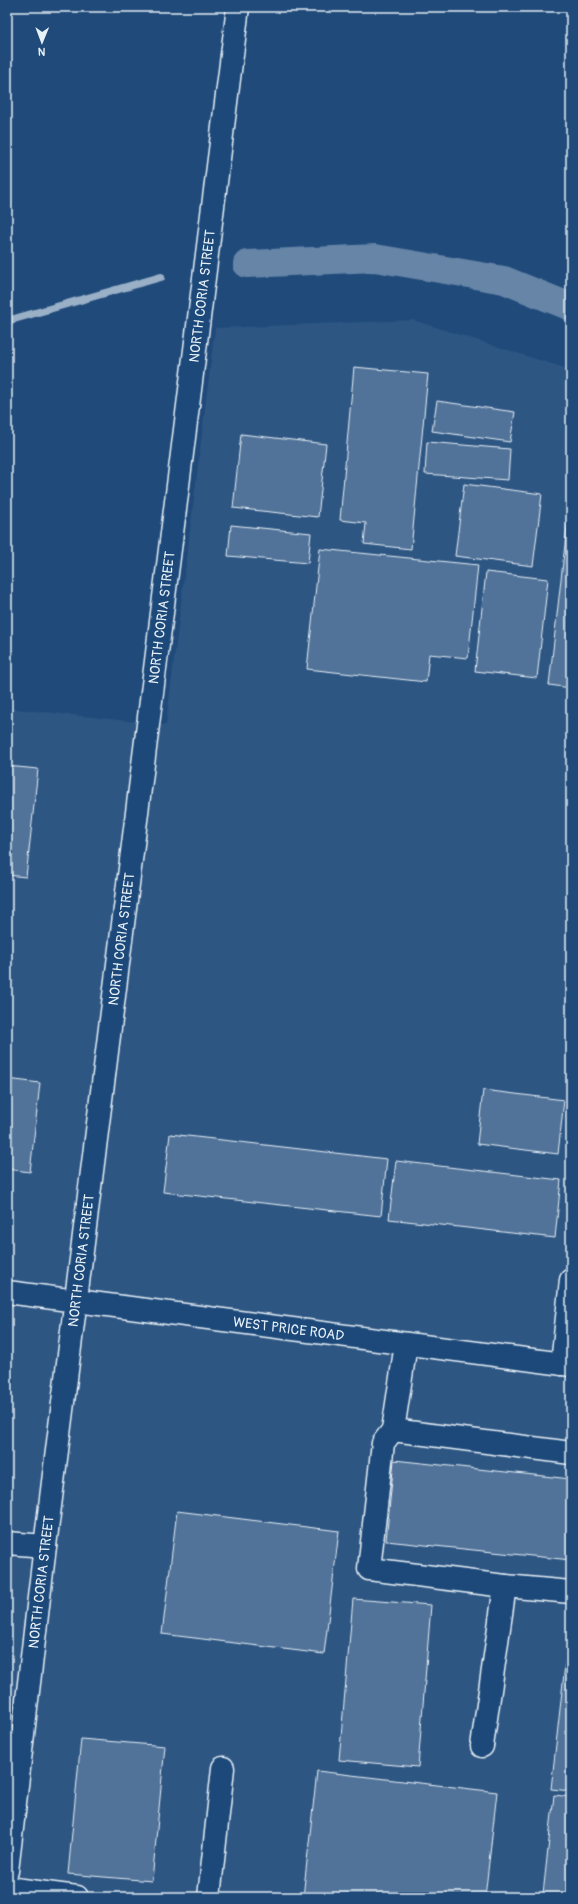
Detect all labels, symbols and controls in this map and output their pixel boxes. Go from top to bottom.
north arrow [22,22,62,62]
text: N [37,45,46,58]
street label: NORTH CORIA STREET [185,228,219,363]
street label: NORTH CORIA STREET [145,550,179,685]
street label: NORTH CORIA STREET [105,871,138,1006]
street label: NORTH CORIA STREET [65,1193,98,1328]
street label: WEST PRICE ROAD [232,1313,345,1345]
street label: NORTH CORIA STREET [25,1514,58,1649]

